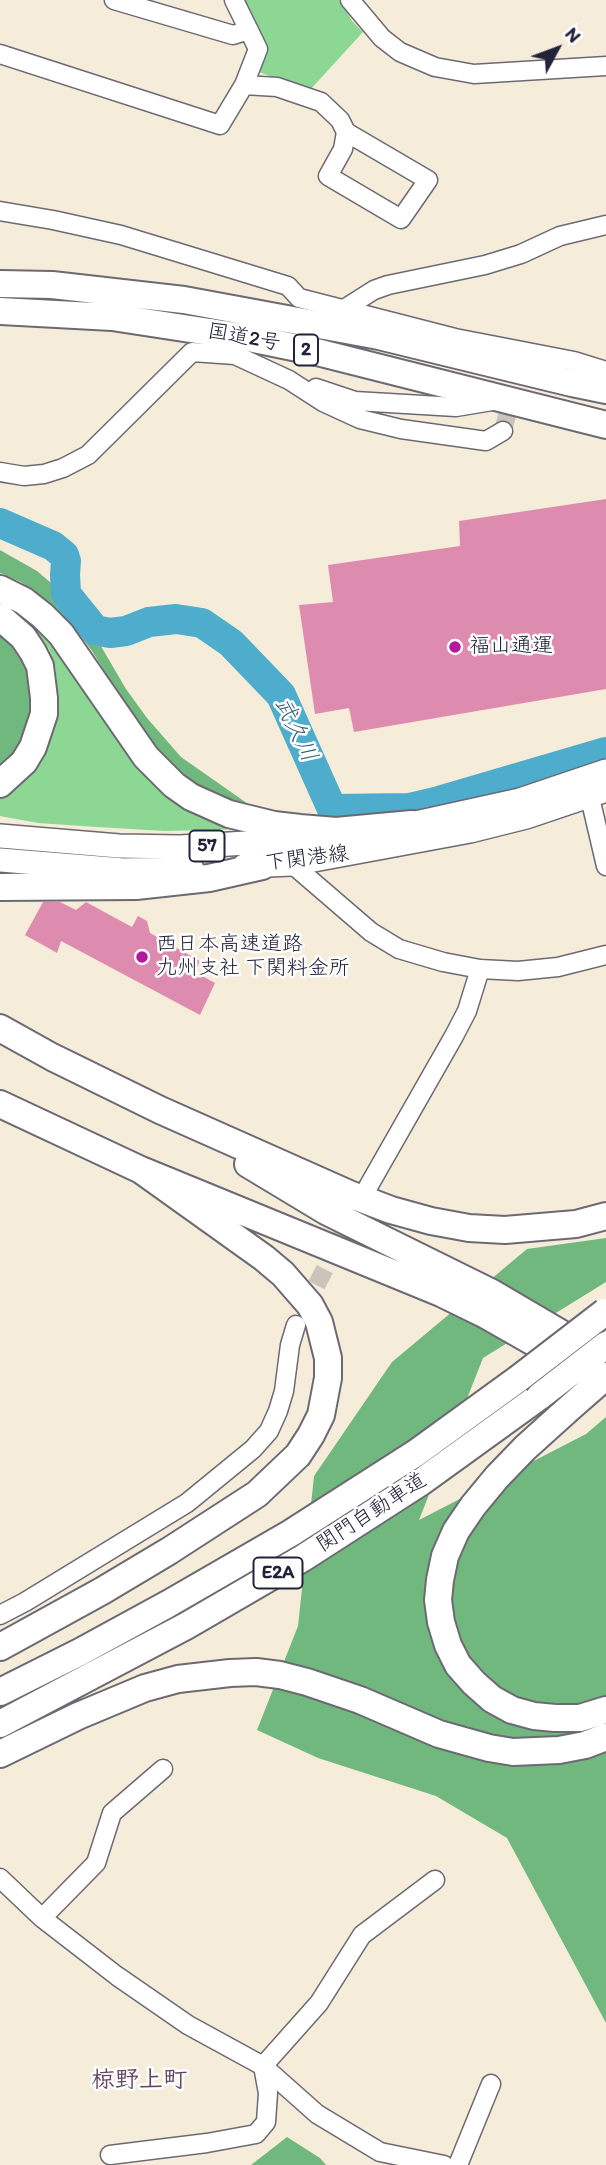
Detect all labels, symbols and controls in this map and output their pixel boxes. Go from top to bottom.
north arrow [522,14,592,84]
text: N [560,23,586,47]
street label: 国道2号 [205,319,283,357]
road number: 2 [294,334,318,366]
place label: 福山通運 [469,634,553,660]
marker: 福山通運 [447,639,463,655]
water label: 武久川 [267,693,323,767]
road number: 57 [190,831,224,862]
street label: 下関港線 [264,841,350,877]
place label: 西日本高速道路 九州支社 下関料金所 [156,932,350,982]
marker: 西日本高速道路 九州支社 下関料金所 [134,949,150,965]
street label: 関門自動車道 [312,1468,432,1558]
road number: E2A [254,1558,302,1588]
district label: 椋野上町 [91,2067,187,2095]

